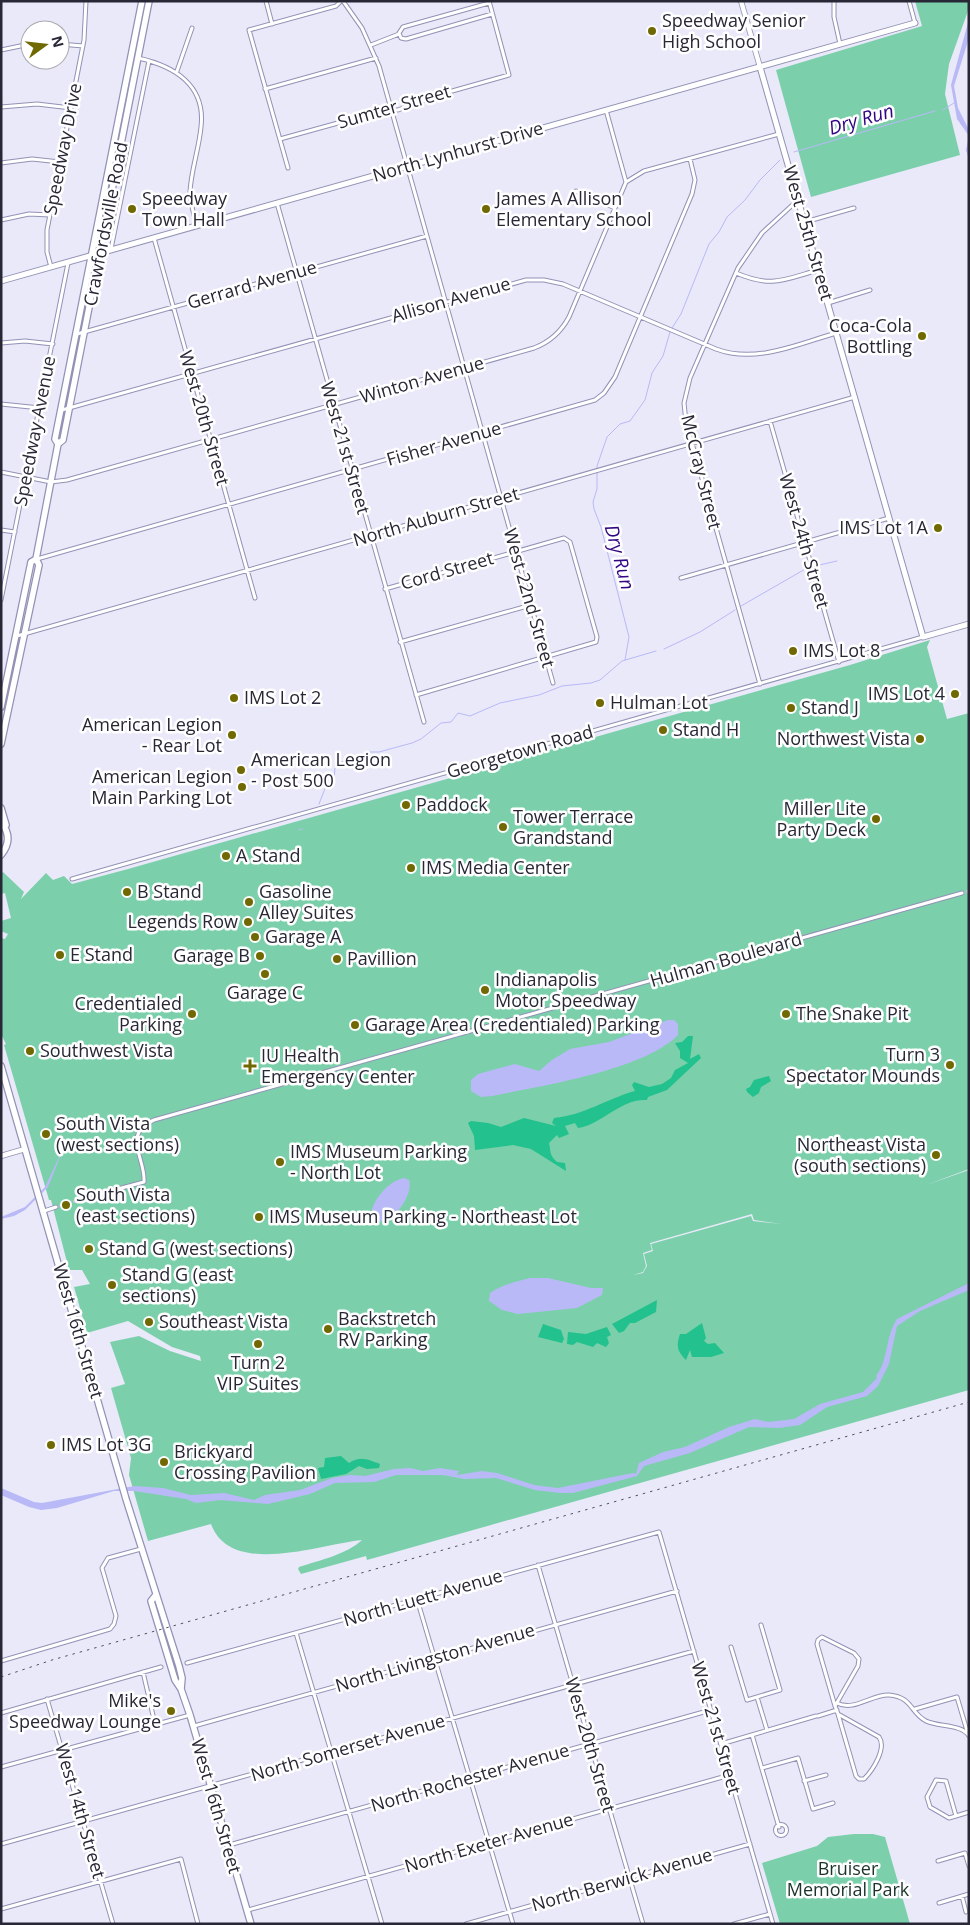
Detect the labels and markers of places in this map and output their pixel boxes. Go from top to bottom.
place label: Speedway Senior High School [662,8,806,53]
marker: Speedway Senior High School [646,25,658,37]
place label: Speedway Town Hall [142,186,228,231]
place label: James A Allison Elementary School [494,186,652,231]
marker: Speedway Town Hall [126,203,138,215]
marker: James A Allison Elementary School [480,203,492,215]
place label: Coca-Cola Bottling [829,313,912,358]
marker: Coca-Cola Bottling [916,330,928,342]
place label: IMS Lot 1A [839,515,929,539]
marker: IMS Lot 1A [932,522,944,534]
place label: IMS Lot 8 [803,638,880,662]
marker: IMS Lot 8 [787,645,799,657]
place label: IMS Lot 4 [868,681,945,705]
place label: IMS Lot 2 [244,685,321,709]
marker: IMS Lot 4 [949,688,961,700]
place label: Hulman Lot [610,690,708,714]
marker: IMS Lot 2 [228,692,240,704]
place label: Stand J [801,695,859,719]
marker: Hulman Lot [594,697,606,709]
marker: Stand J [785,702,797,714]
place label: American Legion - Rear Lot [82,712,222,757]
place label: Stand H [673,717,739,741]
marker: Stand H [657,724,669,736]
place label: Northwest Vista [777,726,910,750]
marker: American Legion - Rear Lot [226,729,238,741]
marker: Northwest Vista [914,733,926,745]
place label: American Legion - Post 500 [251,747,391,792]
place label: American Legion Main Parking Lot [91,764,232,809]
marker: American Legion - Post 500 [235,764,247,776]
marker: American Legion Main Parking Lot [236,781,248,793]
place label: Paddock [416,792,488,816]
place label: Miller Lite Party Deck [776,796,867,841]
marker: Paddock [400,799,412,811]
place label: Tower Terrace Grandstand [513,804,633,849]
marker: Miller Lite Party Deck [870,813,882,825]
marker: Tower Terrace Grandstand [497,821,509,833]
place label: A Stand [236,843,300,867]
marker: A Stand [220,850,232,862]
place label: IMS Media Center [421,855,570,879]
marker: IMS Media Center [405,862,417,874]
place label: B Stand [137,879,202,903]
place label: Gasoline Alley Suites [259,879,354,924]
marker: B Stand [121,886,133,898]
marker: Gasoline Alley Suites [243,896,255,908]
place label: Legends Row [127,909,238,933]
marker: Legends Row [242,916,254,928]
place label: Garage A [265,924,342,948]
marker: Garage A [249,931,261,943]
place label: E Stand [70,942,133,966]
place label: Garage B [173,943,250,967]
place label: Pavillion [347,946,417,970]
marker: E Stand [54,949,66,961]
marker: Garage B [254,950,266,962]
marker: Pavillion [331,953,343,965]
place label: Indianapolis Motor Speedway [495,967,637,1012]
marker: Garage C [259,968,271,980]
place label: Garage C [227,980,303,1004]
marker: Indianapolis Motor Speedway [479,984,491,996]
place label: Credentialed Parking [74,991,182,1036]
place label: The Snake Pit [796,1001,909,1025]
marker: Credentialed Parking [186,1008,198,1020]
marker: The Snake Pit [780,1008,792,1020]
place label: Garage Area (Credentialed) Parking [365,1012,660,1036]
marker: Garage Area (Credentialed) Parking [349,1019,361,1031]
place label: Southwest Vista [40,1038,173,1062]
place label: Turn 3 Spectator Mounds [786,1042,940,1087]
place label: IU Health Emergency Center [261,1043,415,1088]
marker: Southwest Vista [24,1045,36,1057]
marker: IU Health Emergency Center [243,1059,257,1073]
marker: Turn 3 Spectator Mounds [944,1059,956,1071]
place label: South Vista (west sections) [56,1111,179,1156]
marker: South Vista (west sections) [40,1128,52,1140]
place label: Northeast Vista (south sections) [794,1132,926,1177]
place label: IMS Museum Parking - North Lot [290,1139,467,1184]
marker: Northeast Vista (south sections) [930,1149,942,1161]
marker: IMS Museum Parking - North Lot [274,1156,286,1168]
place label: South Vista (east sections) [76,1182,195,1227]
marker: South Vista (east sections) [60,1199,72,1211]
place label: IMS Museum Parking - Northeast Lot [269,1204,577,1228]
marker: IMS Museum Parking - Northeast Lot [253,1211,265,1223]
place label: Stand G (west sections) [99,1236,293,1260]
marker: Stand G (west sections) [83,1243,95,1255]
place label: Stand G (east sections) [122,1262,233,1307]
marker: Stand G (east sections) [106,1279,118,1291]
place label: Backstretch RV Parking [338,1306,436,1351]
place label: Southeast Vista [159,1309,288,1333]
marker: Southeast Vista [143,1316,155,1328]
marker: Backstretch RV Parking [322,1323,334,1335]
marker: Turn 2 VIP Suites [252,1338,264,1350]
place label: Turn 2 VIP Suites [217,1350,299,1395]
place label: IMS Lot 3G [61,1432,151,1456]
marker: IMS Lot 3G [45,1439,57,1451]
place label: Brickyard Crossing Pavilion [174,1439,316,1484]
marker: Brickyard Crossing Pavilion [158,1456,170,1468]
place label: Mike's Speedway Lounge [9,1688,161,1733]
marker: Mike's Speedway Lounge [165,1705,177,1717]

